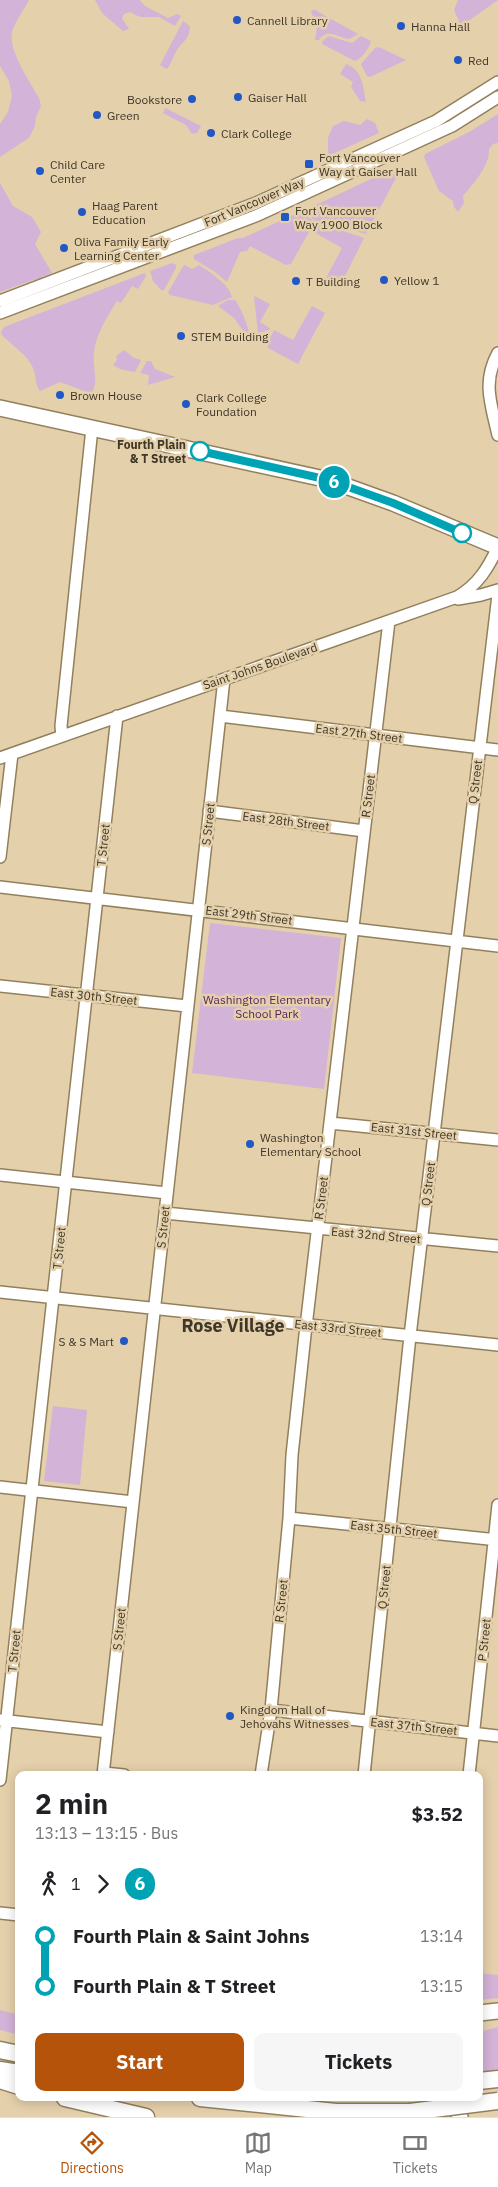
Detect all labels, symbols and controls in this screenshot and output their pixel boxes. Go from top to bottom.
place label: Cannell Library [247,13,328,28]
marker: Cannell Library [231,14,243,26]
place label: Hanna Hall [411,19,470,34]
marker: Hanna Hall [395,20,407,32]
place label: Red [468,53,489,68]
marker: Red [452,54,464,66]
place label: Gaiser Hall [248,90,307,105]
marker: Gaiser Hall [232,91,244,103]
place label: Bookstore [127,92,182,107]
marker: Bookstore [186,93,198,105]
place label: Green [107,108,140,123]
marker: Green [91,109,103,121]
place label: Clark College [221,126,292,141]
marker: Clark College [205,127,217,139]
place label: Fort Vancouver Way at Gaiser Hall [319,150,417,179]
place label: Child Care Center [50,157,106,186]
marker: Fort Vancouver Way at Gaiser Hall [303,158,315,170]
marker: Child Care Center [34,165,46,177]
street label: Fort Vancouver Way [202,174,306,230]
place label: Haag Parent Education [92,198,158,227]
place label: Fort Vancouver Way 1900 Block [295,203,383,232]
marker: Haag Parent Education [76,206,88,218]
marker: Fort Vancouver Way 1900 Block [279,211,291,223]
place label: Oliva Family Early Learning Center [74,234,169,263]
marker: Oliva Family Early Learning Center [58,242,70,254]
place label: Yellow 1 [394,273,439,288]
place label: T Building [306,274,360,289]
marker: Yellow 1 [378,274,390,286]
marker: T Building [290,275,302,287]
place label: STEM Building [191,329,269,344]
marker: STEM Building [175,330,187,342]
place label: Brown House [70,388,143,403]
marker: Brown House [54,389,66,401]
place label: Clark College Foundation [196,390,267,419]
marker: Clark College Foundation [180,398,192,410]
place label: Fourth Plain & T Street [117,437,186,466]
marker: Fourth Plain & T Street [190,441,210,461]
line badge: 6 [318,466,350,498]
text: 6 [329,470,339,493]
unlabelled marker [452,523,472,543]
street label: Saint Johns Boulevard [201,639,319,693]
street label: East 27th Street [315,720,403,746]
street label: Q Street [465,759,485,805]
street label: R Street [358,774,378,818]
street label: S Street [198,802,218,846]
street label: East 28th Street [242,808,330,834]
street label: T Street [93,823,113,867]
street label: East 29th Street [205,902,293,928]
street label: East 30th Street [50,984,138,1008]
park label: Washington Elementary School Park [203,992,331,1021]
street label: East 31st Street [370,1119,458,1143]
place label: Washington Elementary School [260,1130,361,1159]
marker: Washington Elementary School [244,1138,256,1150]
street label: Q Street [418,1161,438,1207]
street label: R Street [311,1176,331,1220]
street label: S Street [153,1205,173,1249]
street label: East 32nd Street [330,1224,422,1246]
street label: T Street [49,1226,69,1270]
district label: Rose Village [181,1314,285,1337]
street label: East 33rd Street [294,1316,382,1340]
place label: S & S Mart [58,1334,114,1349]
marker: S & S Mart [118,1335,130,1347]
street label: East 35th Street [350,1517,438,1541]
street label: Q Street [374,1564,394,1610]
street label: R Street [271,1579,291,1623]
street label: S Street [109,1607,129,1651]
street label: P Street [474,1618,494,1662]
street label: T Street [4,1629,24,1673]
place label: Kingdom Hall of Jehovahs Witnesses [240,1702,349,1731]
marker: Kingdom Hall of Jehovahs Witnesses [224,1710,236,1722]
street label: East 37th Street [370,1714,458,1738]
text: 2 min [35,1785,108,1822]
text: $3.52 [411,1802,463,1826]
text: 13:13 – 13:15 · Bus [35,1823,178,1843]
icon: walk [35,1870,63,1898]
icon: forward [89,1870,117,1898]
text: 6 [135,1872,145,1895]
text: 1 [71,1874,81,1894]
text: Fourth Plain & Saint Johns [73,1924,310,1948]
text: 13:14 [420,1926,463,1946]
text: Fourth Plain & T Street [73,1974,276,1998]
text: 13:15 [420,1976,463,1996]
button: Start [35,2033,244,2091]
button: Tickets [254,2033,463,2091]
tab: Directions [60,2129,124,2177]
tab: Map [244,2129,272,2177]
tab: Tickets [393,2129,438,2177]

